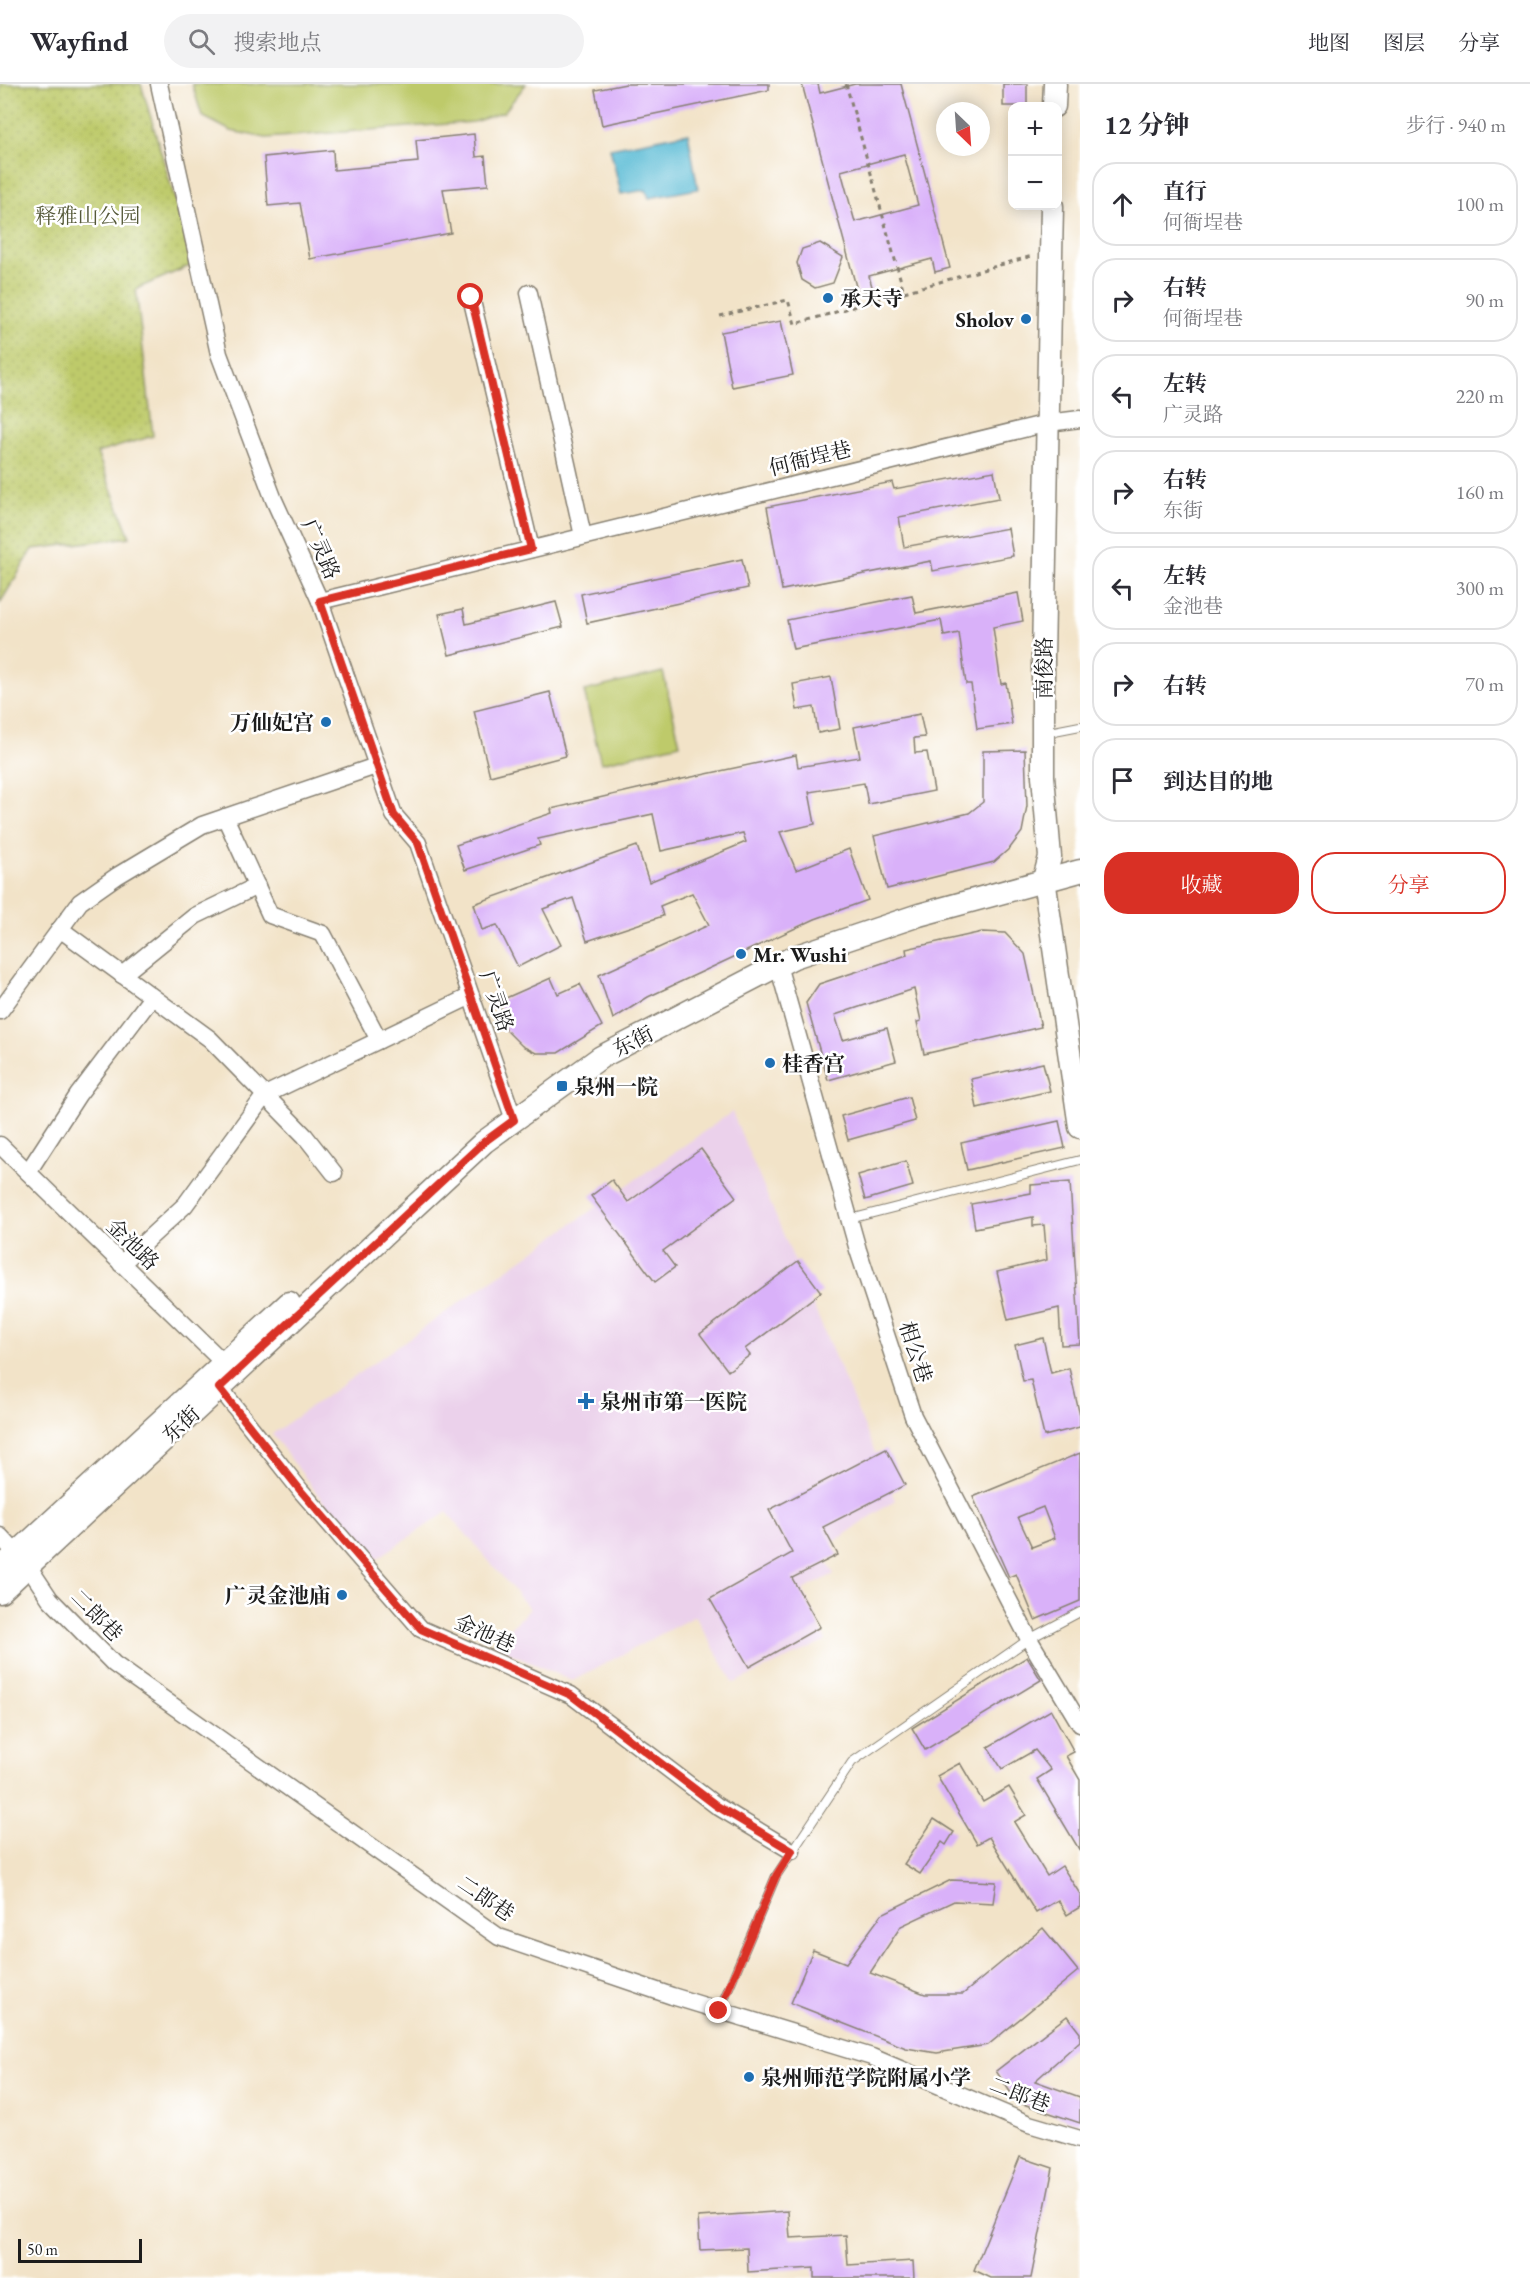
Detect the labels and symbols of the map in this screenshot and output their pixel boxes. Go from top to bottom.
north arrow [936,102,990,156]
park label: 释雅山公园 [36,202,141,229]
route start [457,283,483,309]
place label: 承天寺 [840,285,903,312]
marker: 承天寺 [821,291,835,305]
place label: Sholov [956,306,1015,333]
marker: Sholov [1019,312,1033,326]
street label: 何衙埕巷 [766,435,854,481]
street label: 广灵路 [296,515,346,583]
street label: 南俊路 [1030,637,1057,700]
place label: 万仙妃宫 [230,709,314,736]
marker: 万仙妃宫 [319,715,333,729]
place label: Mr. Wushi [753,941,847,968]
marker: Mr. Wushi [734,947,748,961]
street label: 广灵路 [474,967,520,1035]
street label: 东街 [608,1019,658,1063]
place label: 桂香宫 [782,1050,845,1077]
marker: 桂香宫 [763,1056,777,1070]
place label: 泉州一院 [574,1073,658,1100]
marker: 泉州一院 [555,1079,569,1093]
street label: 金池路 [101,1212,165,1276]
street label: 相公巷 [893,1318,939,1386]
place label: 泉州市第一医院 [600,1388,747,1415]
marker: 泉州市第一医院 [577,1392,595,1410]
street label: 东街 [156,1400,206,1448]
place label: 广灵金池庙 [225,1582,330,1609]
street label: 二郎巷 [65,1583,129,1647]
marker: 广灵金池庙 [335,1588,349,1602]
street label: 金池巷 [451,1608,519,1658]
street label: 二郎巷 [452,1869,520,1927]
route end [705,1997,731,2023]
place label: 泉州师范学院附属小学 [761,2064,971,2091]
marker: 泉州师范学院附属小学 [742,2070,756,2084]
street label: 二郎巷 [986,2070,1054,2118]
scale bar [18,2236,142,2264]

